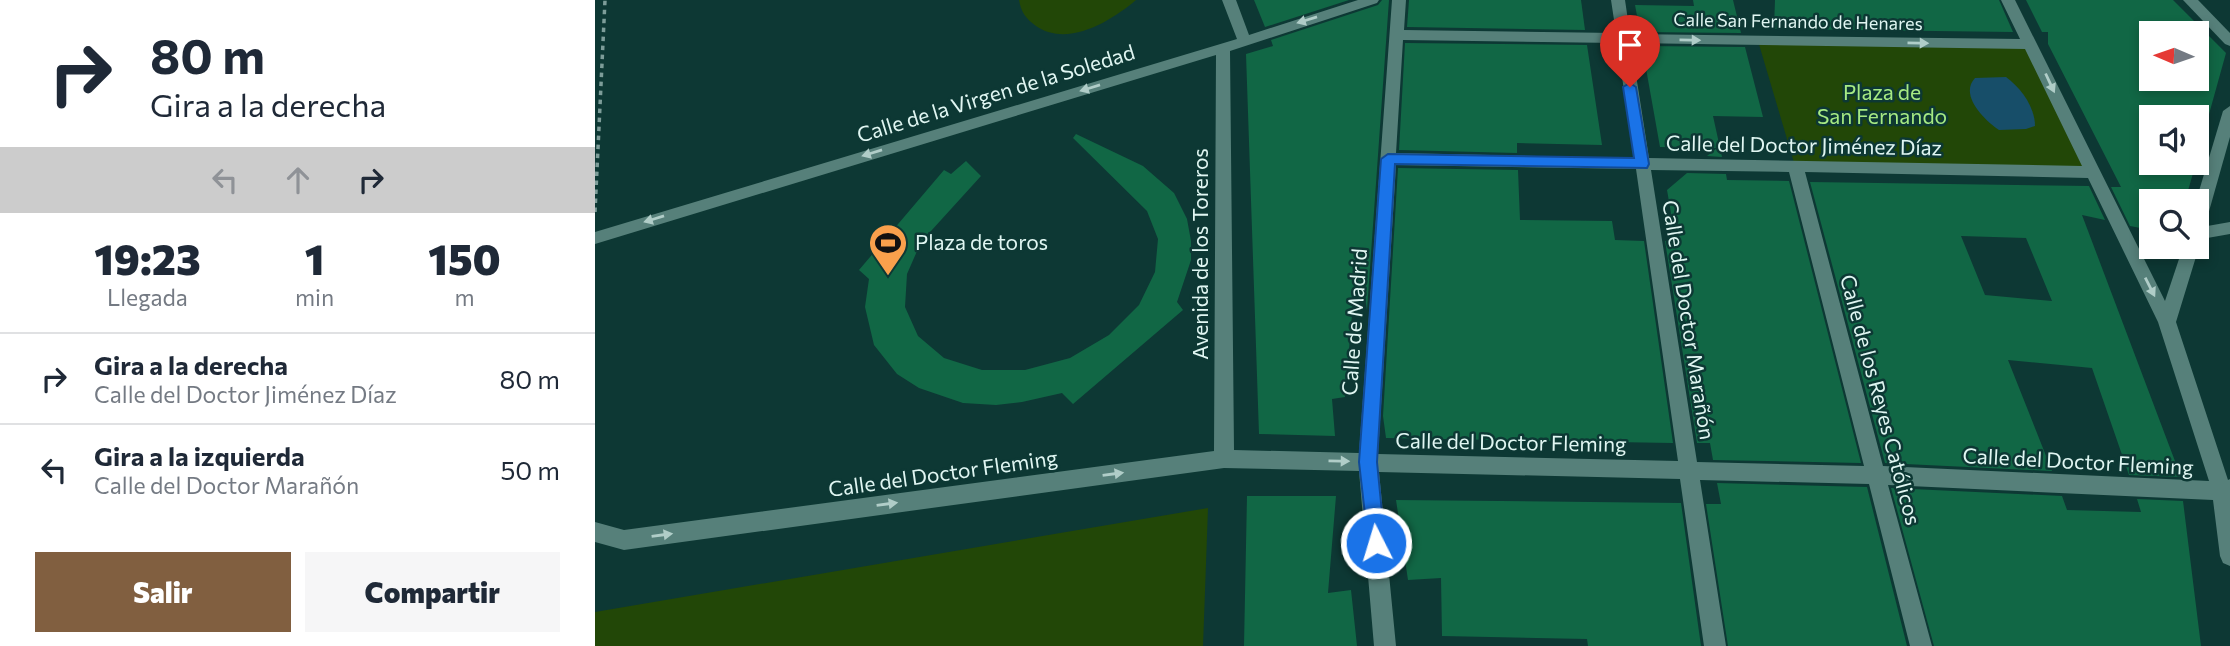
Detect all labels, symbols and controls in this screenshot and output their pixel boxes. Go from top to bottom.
street label: Calle San Fernando de Henares [1673,8,1923,34]
pin [1600,15,1660,87]
one-way arrow [1296,16,1317,26]
north arrow [2139,21,2209,91]
map controls [2139,21,2209,259]
text: 80 m [150,24,265,84]
icon: arrive [1611,26,1649,64]
icon: right [35,28,126,119]
one-way arrow [1680,34,1702,46]
one-way arrow [1907,37,1929,49]
street label: Calle de la Virgen de la Soledad [854,38,1138,147]
one-way arrow [2044,73,2056,93]
park label: Plaza de San Fernando [1817,79,1947,128]
text: Gira a la derecha [150,84,386,124]
one-way arrow [1079,84,1100,94]
button: sound [2139,105,2209,175]
street label: Calle del Doctor Jiménez Díaz [1666,130,1942,159]
street label: Avenida de los Toreros [1187,148,1212,360]
one-way arrow [861,149,882,159]
icon: left [206,161,244,199]
icon: ahead [279,161,317,199]
icon: right [352,161,390,199]
button: search [2139,189,2209,259]
street label: Calle del Doctor Marañón [1658,198,1721,441]
one-way arrow [643,214,664,224]
sports icon: Plaza de toros [867,222,909,277]
place label: Plaza de toros [915,229,1048,254]
text: 19:23 [94,232,201,284]
text: 1 [305,232,324,284]
text: 150 [428,232,501,284]
street label: Calle de Madrid [1336,248,1371,396]
street label: Calle de los Reyes Católicos [1836,272,1927,528]
one-way arrow [2144,277,2155,297]
text: Llegada [107,283,188,311]
text: min [295,283,334,311]
text: m [455,283,475,311]
text: Gira a la derecha [94,349,288,380]
icon: right [35,360,73,398]
text: 80 m [500,363,560,394]
text: Calle del Doctor Jiménez Díaz [94,380,397,408]
street label: Calle del Doctor Fleming [1395,427,1627,456]
text: Gira a la izquierda [94,440,305,471]
street label: Calle del Doctor Fleming [1962,442,2194,479]
street label: Calle del Doctor Fleming [827,444,1059,501]
icon: left [35,451,73,489]
text: 50 m [500,454,560,485]
one-way arrow [1329,455,1351,467]
one-way arrow [1102,468,1124,479]
text: Calle del Doctor Marañón [94,471,359,499]
one-way arrow [877,499,899,510]
position arrow [1339,506,1413,580]
one-way arrow [651,529,673,540]
button: Salir [35,552,291,632]
button: Compartir [305,552,560,632]

